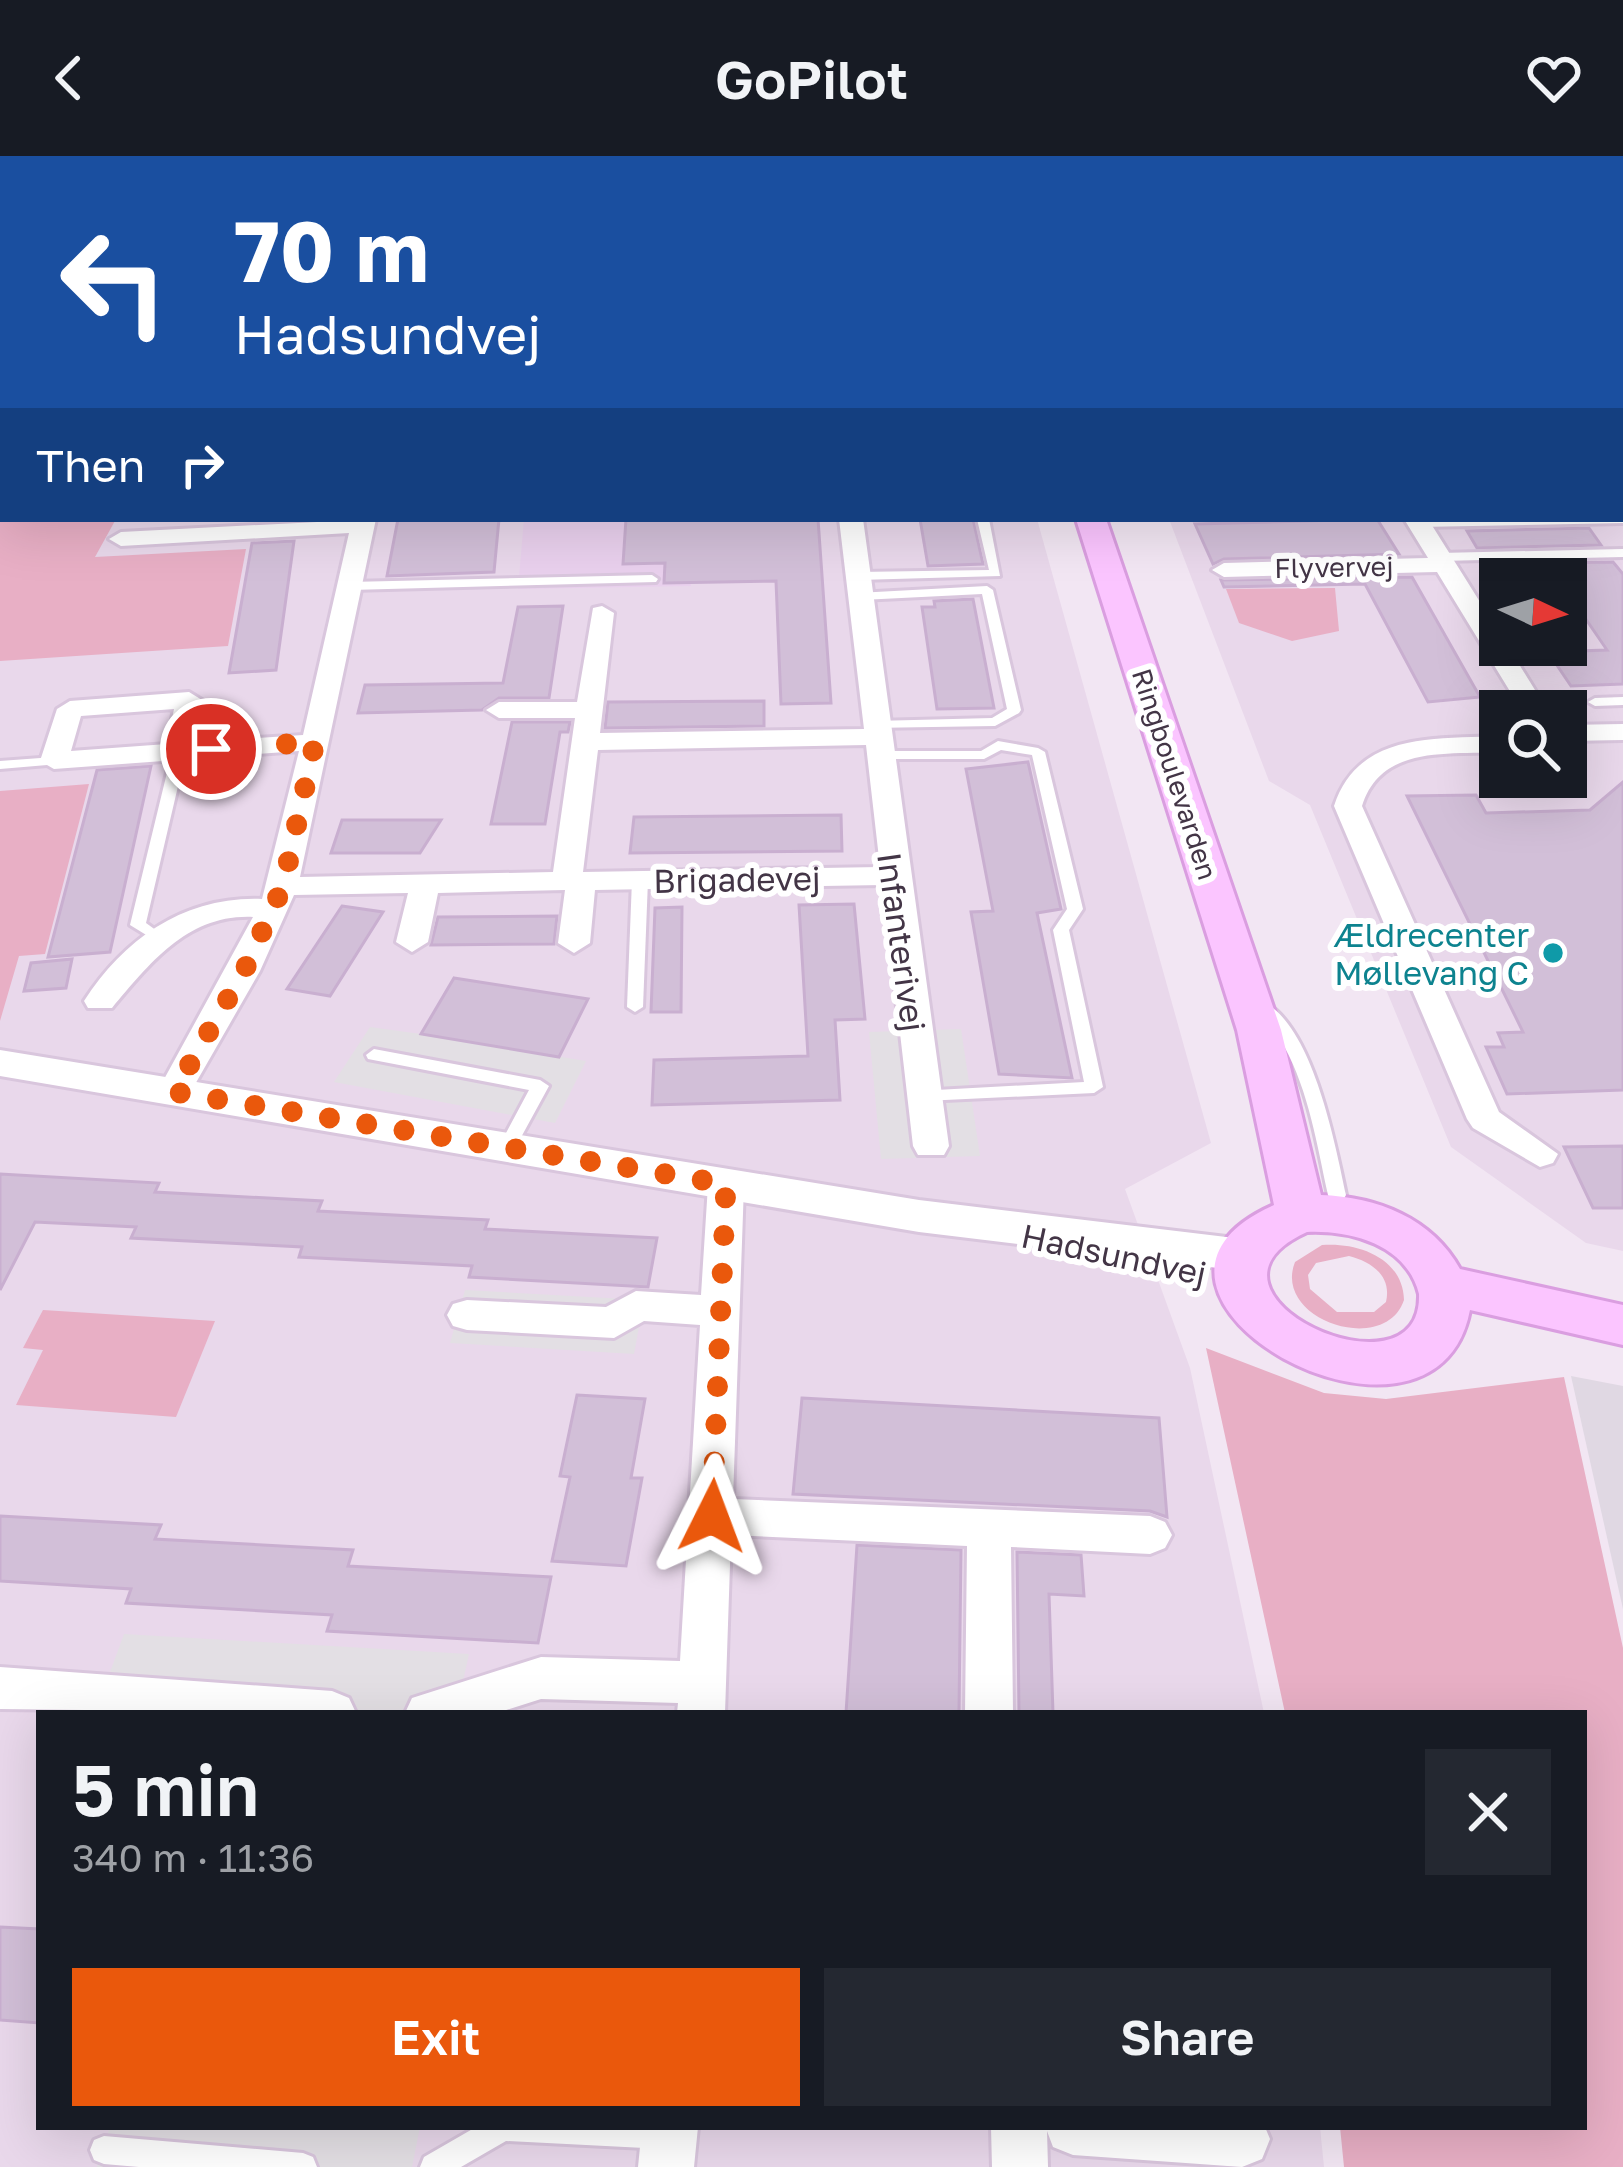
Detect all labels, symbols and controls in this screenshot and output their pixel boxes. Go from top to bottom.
icon: back [36,45,102,111]
icon: heart [1521,45,1587,111]
text: GoPilot [715,46,908,111]
text: 70 m [234,200,429,300]
icon: left [36,204,192,360]
text: Hadsundvej [234,301,541,366]
icon: right [169,432,235,498]
text: Then [36,438,145,492]
street label: Flyvervej [1274,550,1394,584]
north arrow [1479,558,1587,666]
map controls [1479,558,1587,798]
street label: Ringboulevarden [1126,664,1224,884]
button: search [1479,690,1587,798]
pin [160,698,262,800]
icon: arrive [178,716,244,782]
street label: Infanterivej [870,850,934,1034]
street label: Brigadevej [653,858,821,900]
place label: Ældrecenter Møllevang C [1333,915,1529,992]
marker: Ældrecenter Møllevang C [1540,940,1566,966]
street label: Hadsundvej [1018,1215,1210,1293]
position arrow [649,1453,775,1579]
text: 5 min [72,1745,259,1832]
button: close [1425,1749,1551,1875]
text: 340 m · 11:36 [72,1834,314,1881]
button: Exit [72,1968,800,2106]
button: Share [824,1968,1551,2106]

